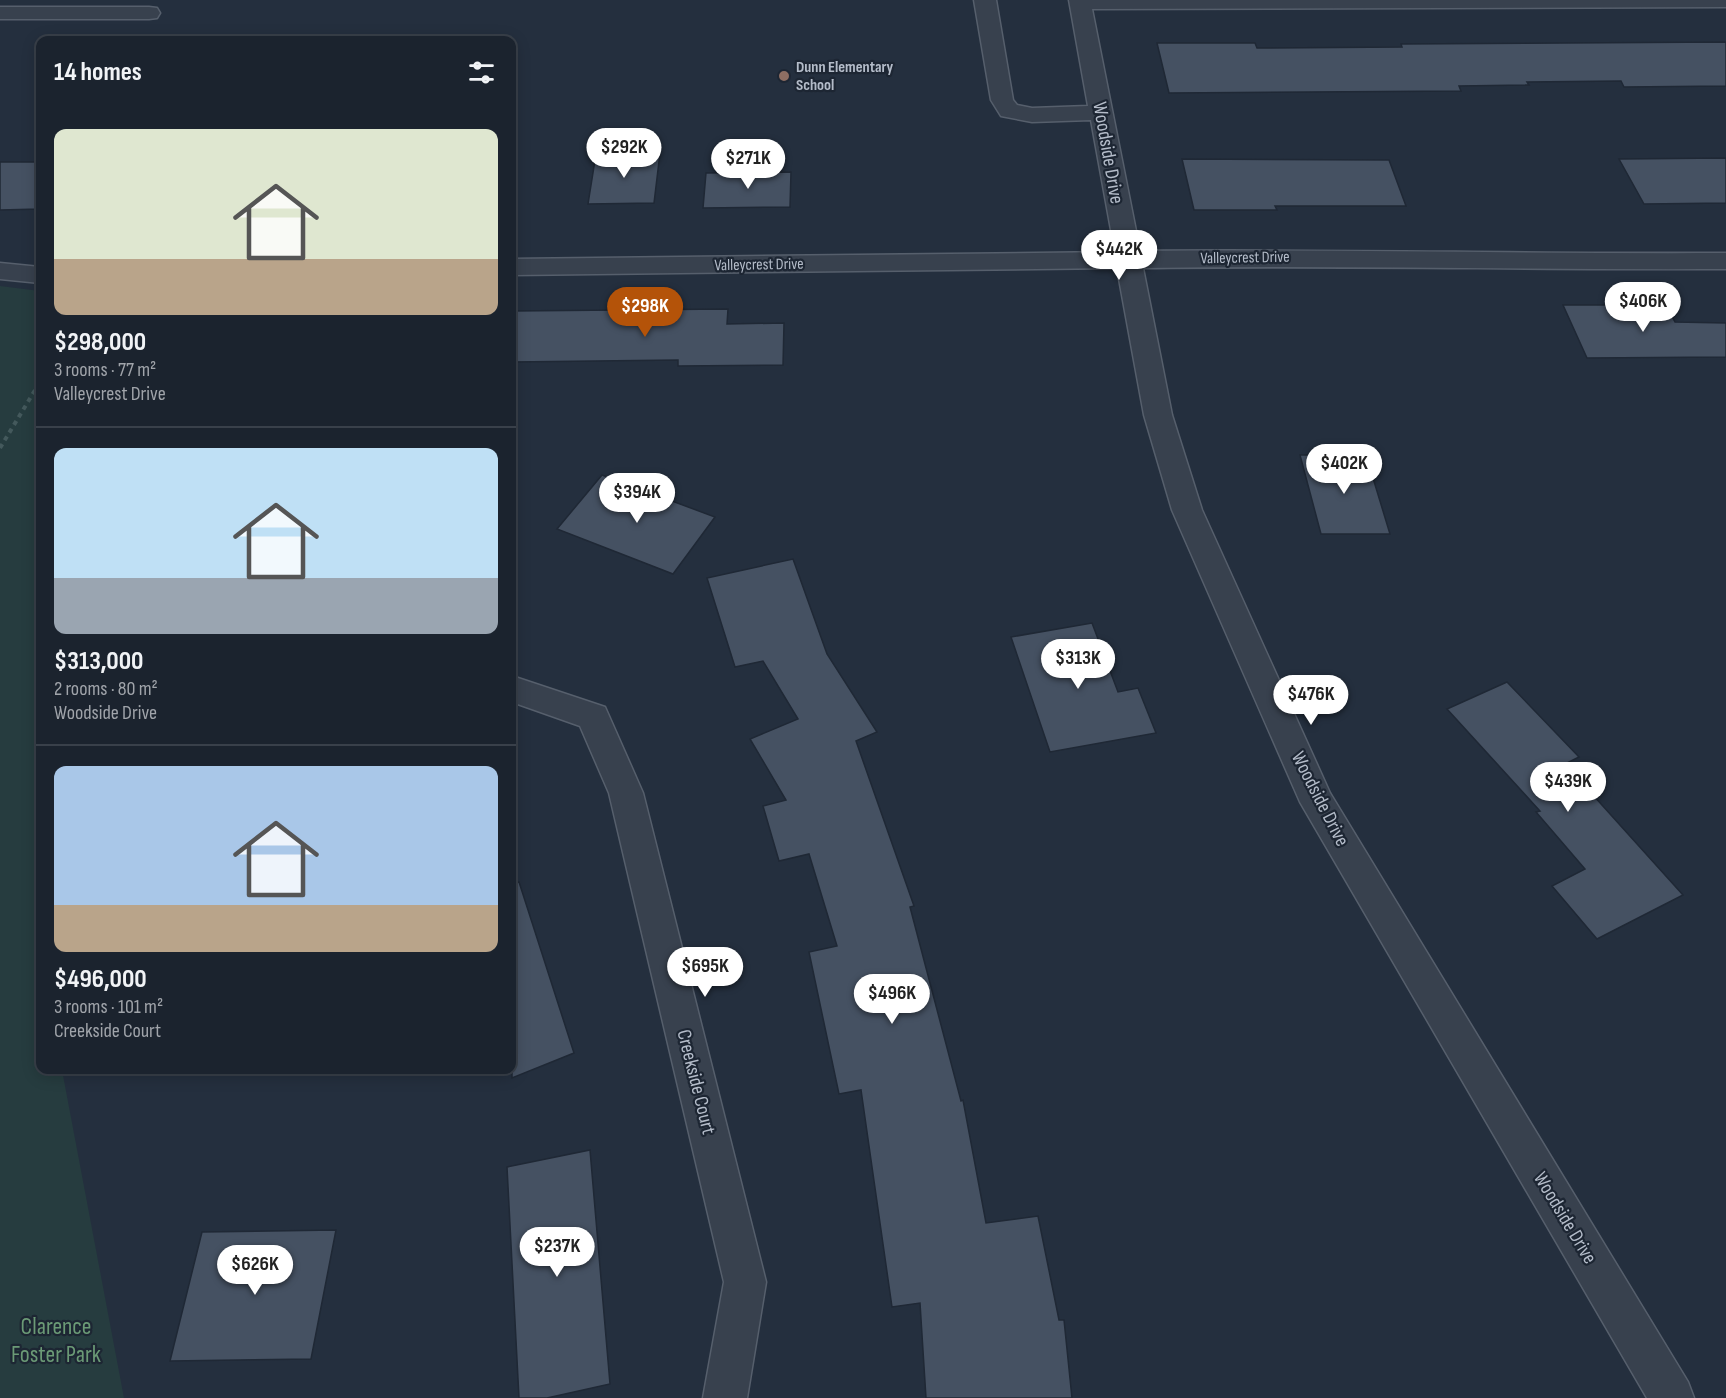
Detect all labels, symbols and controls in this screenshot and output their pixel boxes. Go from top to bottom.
icon: filters [465,56,498,89]
text: 14 homes [54,57,142,88]
place label: Dunn Elementary School [796,58,894,95]
marker: Dunn Elementary School [777,69,791,83]
street label: Woodside Drive [1087,100,1129,206]
pin: $292K [582,128,666,179]
text: $292K [600,135,648,159]
pin: $271K [706,139,790,190]
text: $271K [725,146,771,170]
icon: home [222,168,330,276]
pin: $442K [1077,230,1161,281]
text: $442K [1095,237,1143,261]
street label: Valleycrest Drive [1200,248,1290,268]
street label: Valleycrest Drive [714,255,804,275]
pin: $406K [1601,282,1685,333]
pin: $298K [603,287,687,338]
text: $406K [1619,289,1667,313]
text: $298K [621,294,669,318]
text: $298,000 [54,327,146,358]
text: 3 rooms · 77 m² [54,358,156,382]
text: Valleycrest Drive [54,382,166,406]
pin: $402K [1302,444,1386,495]
text: $402K [1320,451,1368,475]
pin: $394K [595,473,679,524]
text: $394K [613,480,661,504]
icon: home [222,487,330,595]
pin: $313K [1036,639,1120,690]
text: $313,000 [54,646,144,677]
text: $313K [1055,646,1101,670]
pin: $476K [1269,675,1353,726]
text: 2 rooms · 80 m² [54,677,158,701]
text: $476K [1287,682,1335,706]
text: Woodside Drive [54,701,157,725]
street label: Woodside Drive [1286,748,1354,850]
pin: $439K [1526,762,1610,813]
text: $439K [1544,769,1592,793]
icon: home [222,805,330,913]
pin: $695K [663,947,747,998]
text: $695K [681,954,729,978]
text: $496,000 [54,964,147,995]
pin: $496K [850,974,934,1025]
text: $496K [868,981,916,1005]
text: 3 rooms · 101 m² [54,995,163,1019]
text: Creekside Court [54,1019,161,1043]
street label: Creekside Court [671,1027,721,1137]
street label: Woodside Drive [1528,1168,1602,1268]
pin: $237K [515,1227,599,1278]
text: $237K [534,1234,580,1258]
pin: $626K [213,1245,297,1296]
text: $626K [231,1252,279,1276]
park label: Clarence Foster Park [11,1312,101,1369]

